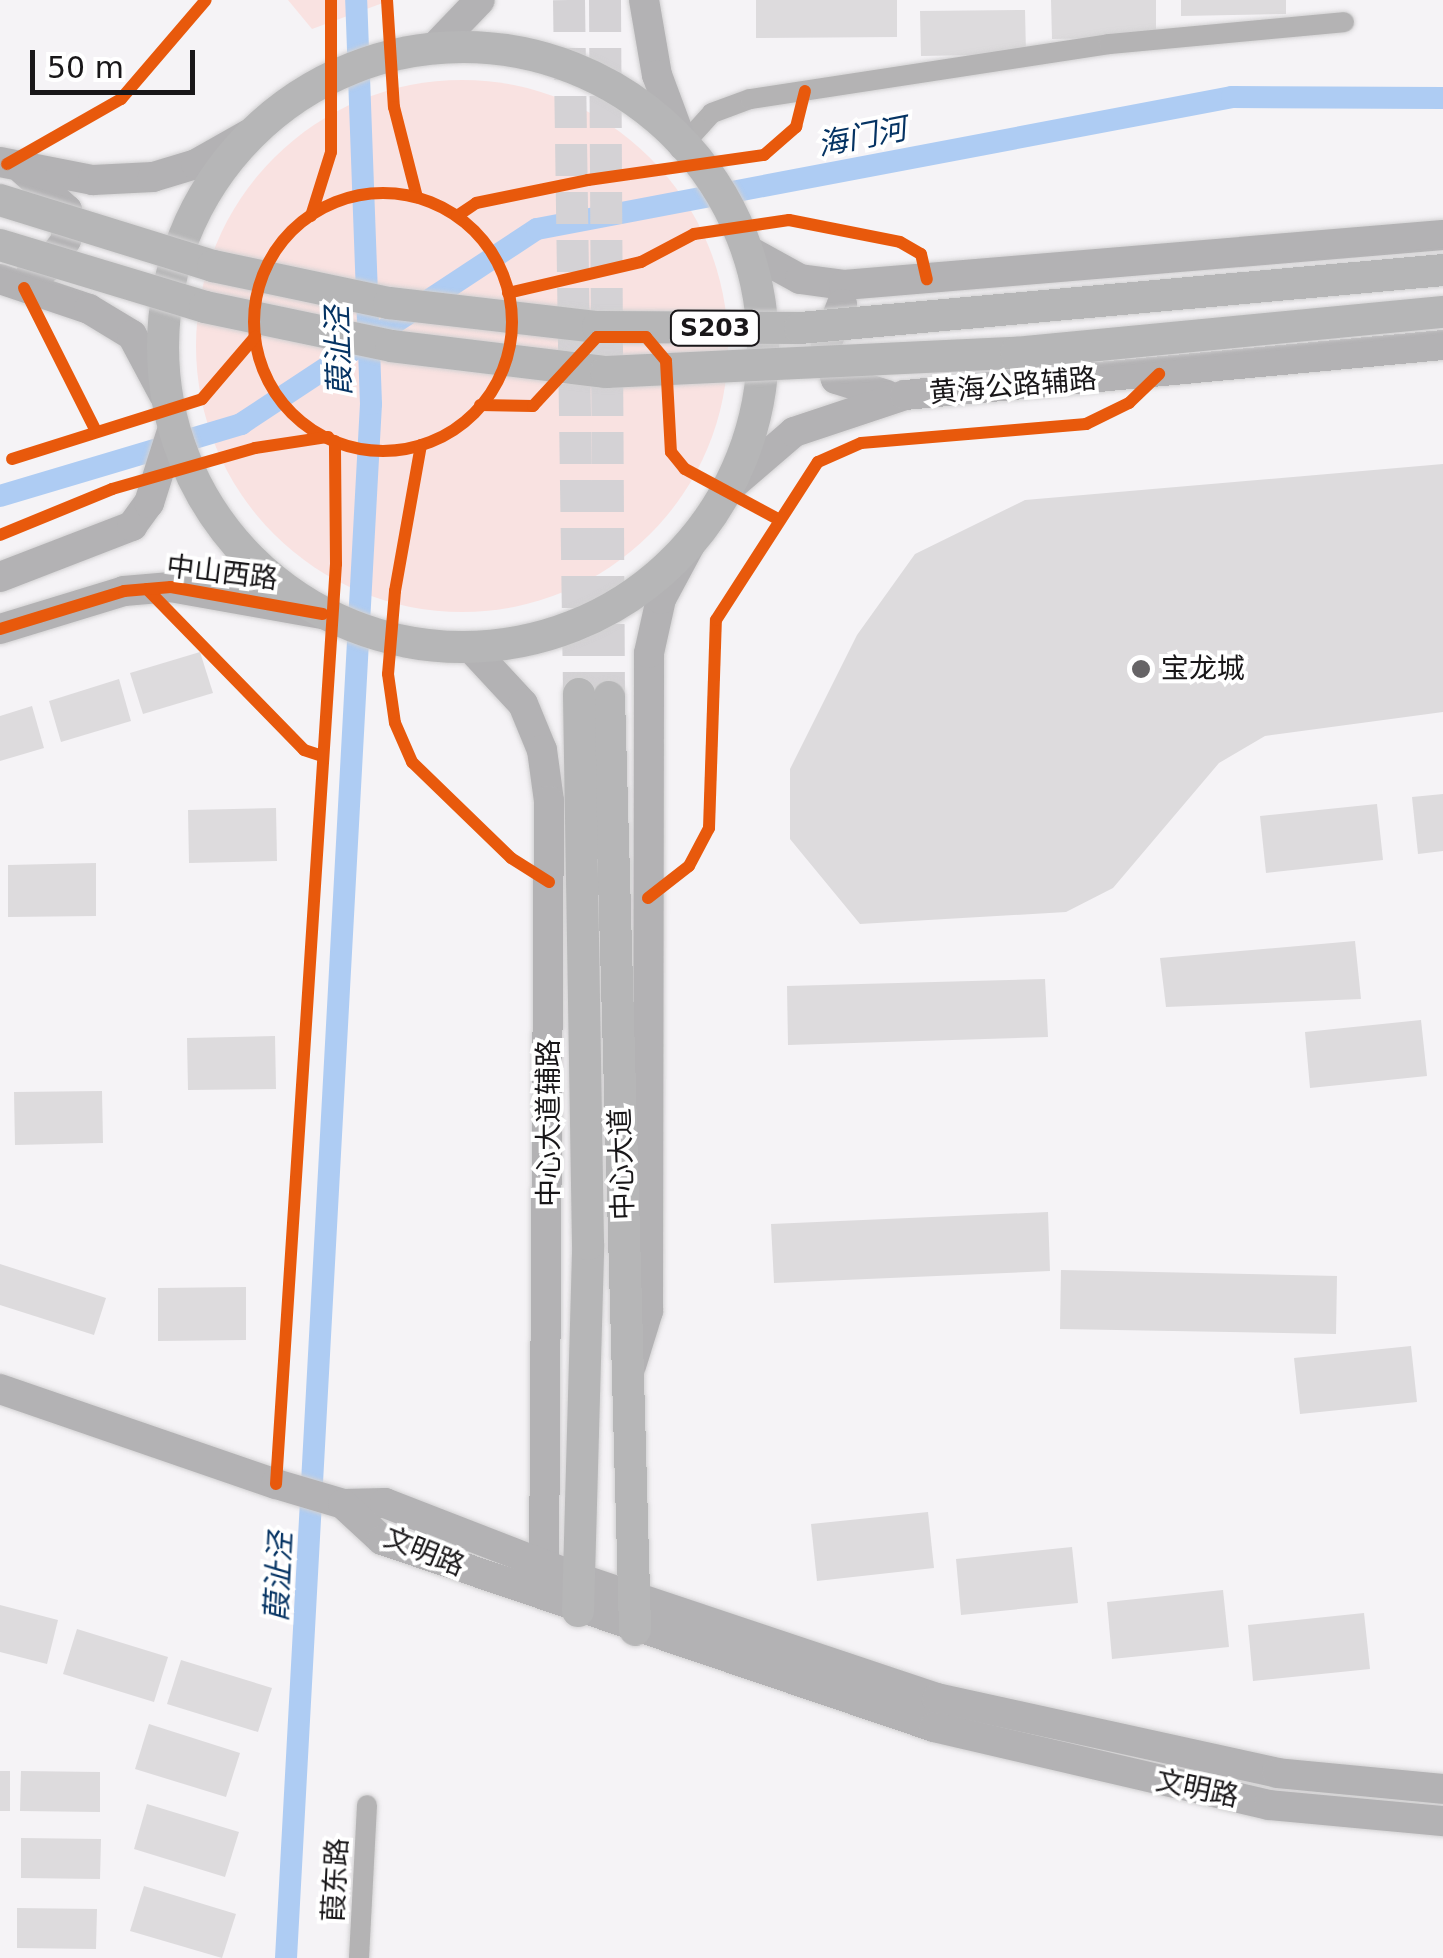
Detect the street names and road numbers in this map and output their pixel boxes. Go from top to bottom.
road number: S203 [668,308,762,348]
street label: 黄海公路辅路 [928,362,1098,410]
street label: 中山西路 [164,550,280,596]
street label: 中心大道辅路 [532,1039,566,1207]
street label: 中心大道 [603,1107,641,1221]
street label: 文明路 [379,1521,469,1583]
street label: 文明路 [1152,1764,1242,1814]
street label: 葭东路 [317,1837,355,1923]

